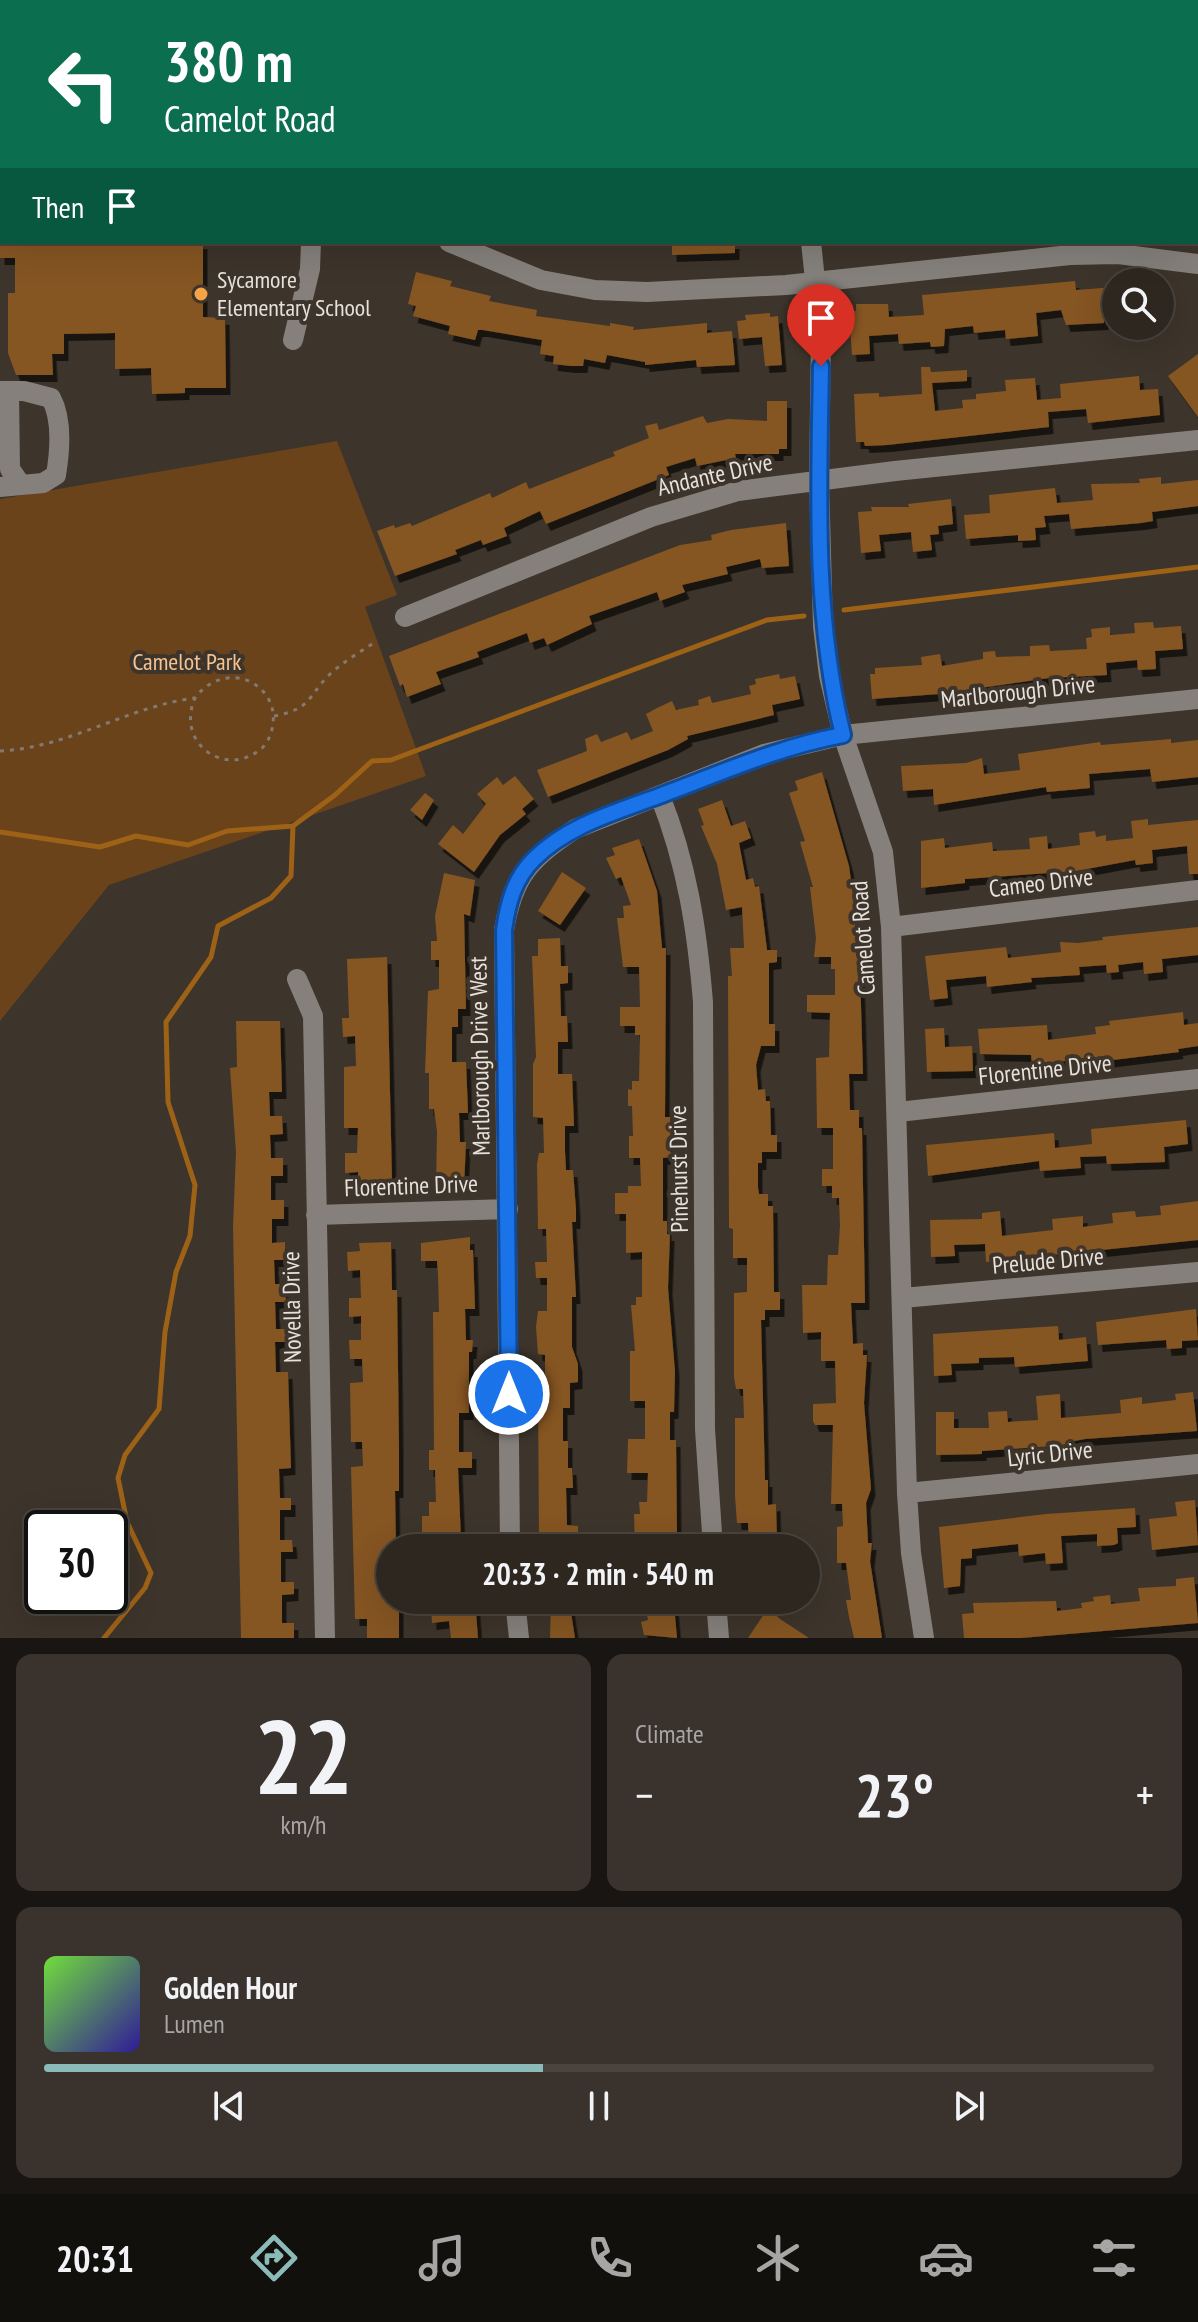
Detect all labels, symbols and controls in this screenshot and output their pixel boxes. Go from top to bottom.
text: 380 m [164,25,293,97]
icon: left [32,32,136,136]
text: Camelot Road [164,95,336,142]
icon: arrive [100,184,144,228]
text: Then [32,187,84,226]
place label: Sycamore Elementary School [217,264,371,323]
map controls [1102,268,1174,340]
button: search [1102,268,1174,340]
pin [787,284,855,366]
marker: Sycamore Elementary School [192,285,210,303]
icon: arrive [799,296,843,340]
street label: Andante Drive [654,446,776,503]
park label: Camelot Park [132,646,242,677]
street label: Marlborough Drive [939,668,1097,715]
street label: Cameo Drive [987,861,1095,904]
street label: Camelot Road [843,880,882,996]
street label: Marlborough Drive West [462,956,497,1156]
street label: Florentine Drive [977,1047,1113,1092]
street label: Pinehurst Drive [662,1105,695,1233]
street label: Florentine Drive [344,1168,478,1203]
street label: Prelude Drive [991,1240,1105,1281]
street label: Novella Drive [275,1251,308,1363]
position arrow [467,1352,551,1436]
street label: Lyric Drive [1006,1434,1094,1473]
speed limit sign: 30 [24,1510,128,1614]
text: 20:33 · 2 min · 540 m [482,1554,714,1593]
text: 22 [254,1688,353,1823]
text: Climate [635,1717,704,1750]
text: 23° [855,1756,934,1834]
text: − [635,1766,653,1823]
text: + [1136,1766,1154,1823]
text: km/h [280,1808,327,1841]
text: Golden Hour [164,1968,297,2007]
text: Lumen [164,2007,225,2040]
icon: previous [207,2084,251,2128]
icon: pause [577,2084,621,2128]
icon: next [947,2084,991,2128]
icon: directions [246,2230,302,2286]
icon: music [414,2230,470,2286]
icon: phone [582,2230,638,2286]
icon: climate [750,2230,806,2286]
icon: car [918,2230,974,2286]
icon: filters [1086,2230,1142,2286]
text: 20:31 [56,2235,134,2282]

